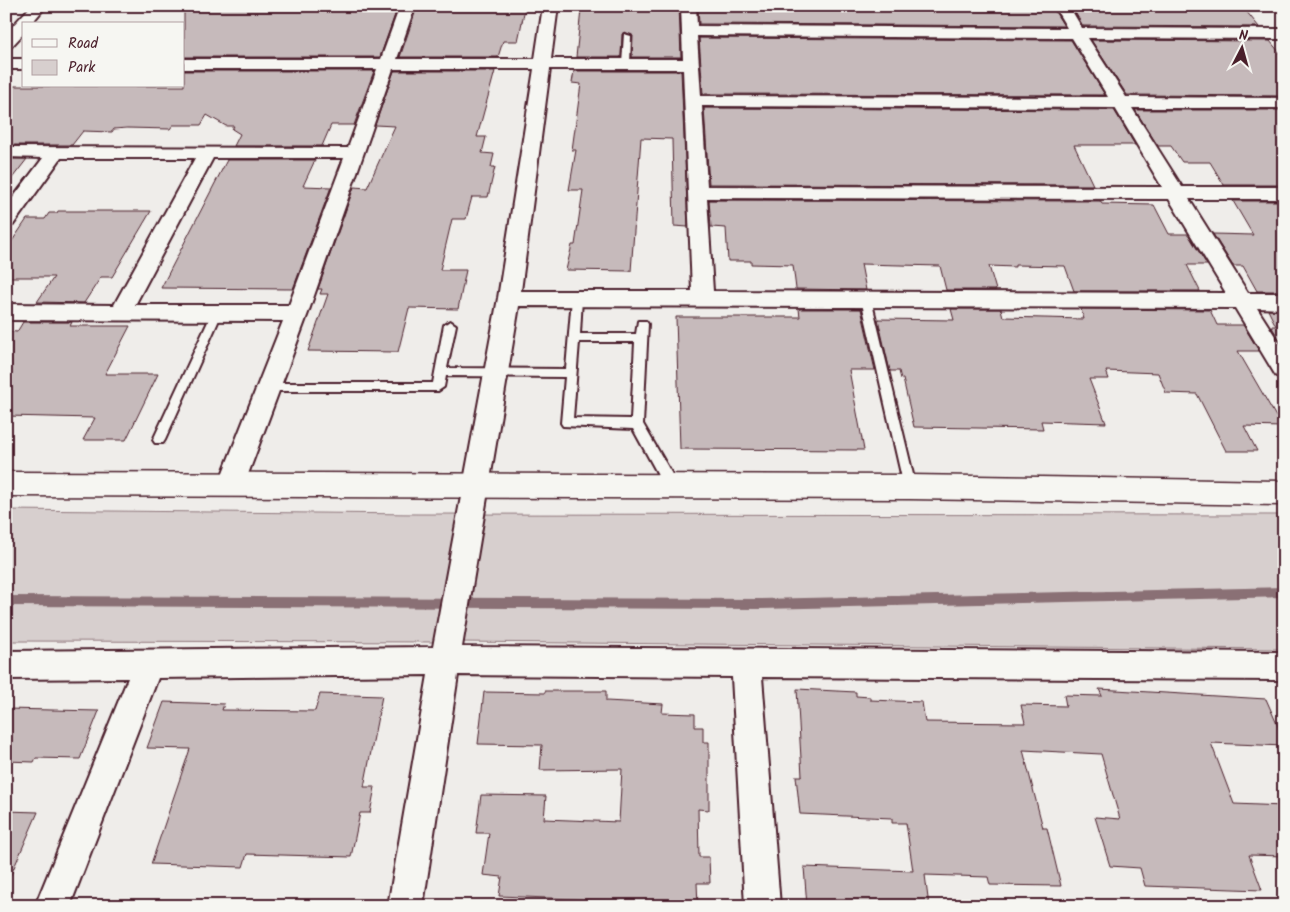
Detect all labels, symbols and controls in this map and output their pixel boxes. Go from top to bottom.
legend [22,22,185,88]
north arrow [1218,22,1268,72]
text: N [1238,25,1249,47]
text: Road [68,32,99,56]
text: Park [68,56,96,80]

